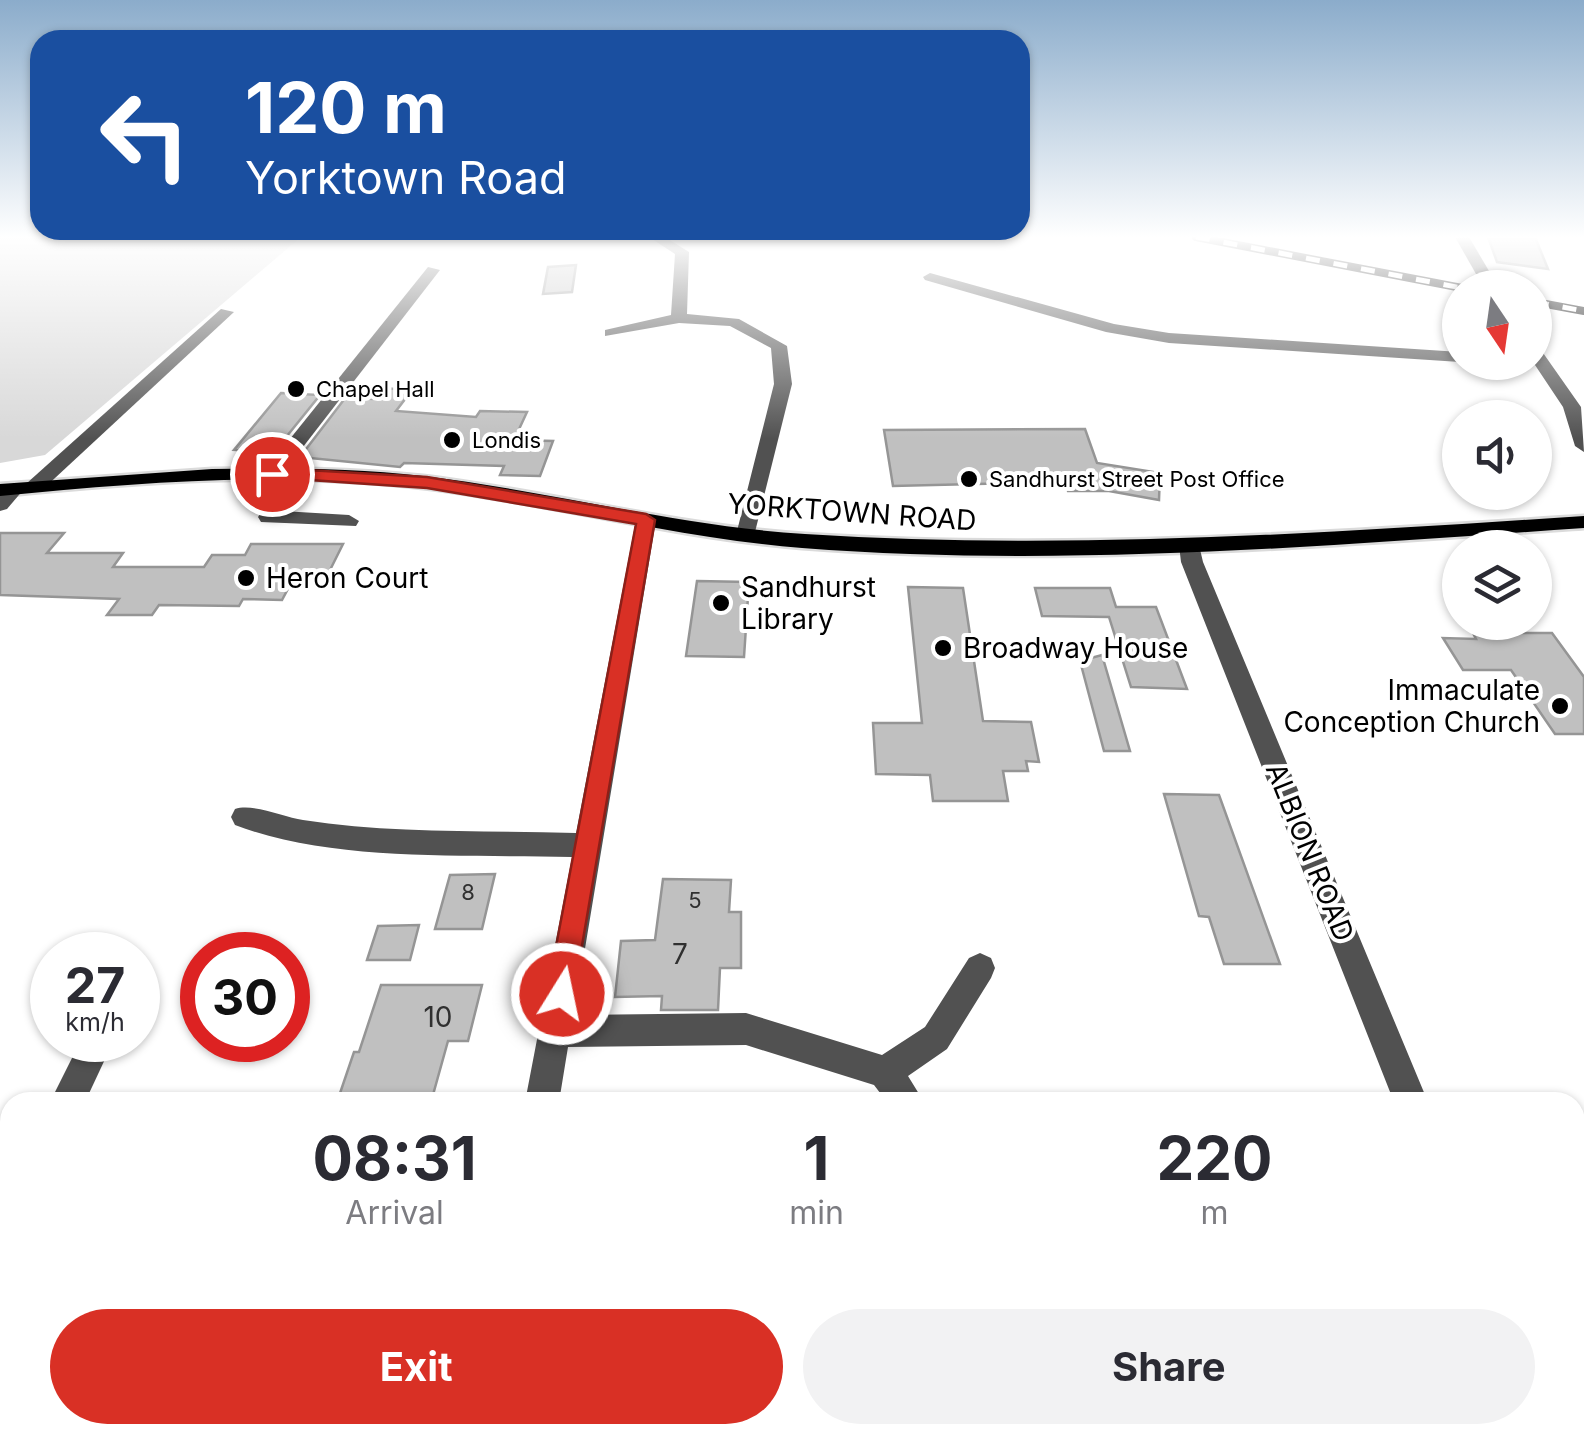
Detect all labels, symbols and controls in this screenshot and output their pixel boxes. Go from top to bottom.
text: 120 m [245,65,447,150]
icon: left [80,70,210,200]
text: Yorktown Road [245,150,566,205]
north arrow [1442,270,1552,380]
map controls [1442,270,1552,640]
place label: Chapel Hall [316,376,435,402]
marker: Chapel Hall [285,378,307,400]
button: sound [1442,400,1552,510]
place label: Londis [472,427,541,453]
marker: Londis [441,429,463,451]
pin [230,432,315,517]
icon: arrive [245,447,300,502]
place label: Sandhurst Street Post Office [989,466,1285,492]
marker: Sandhurst Street Post Office [958,468,980,490]
street label: YORKTOWN ROAD [726,486,978,538]
button: layers [1442,530,1552,640]
place label: Heron Court [266,561,428,595]
marker: Heron Court [235,567,257,589]
place label: Sandhurst Library [741,570,876,636]
marker: Sandhurst Library [710,592,732,614]
place label: Broadway House [963,631,1188,665]
marker: Broadway House [932,637,954,659]
place label: Immaculate Conception Church [1283,673,1540,739]
marker: Immaculate Conception Church [1549,695,1571,717]
street label: ALBION ROAD [1259,758,1361,946]
house number: 8 [461,879,475,905]
house number: 5 [688,887,702,913]
speed limit sign: 30 [180,932,310,1062]
house number: 7 [672,937,688,971]
position arrow [510,942,614,1046]
text: 27 [65,955,125,1015]
house number: 10 [423,1000,453,1034]
text: km/h [65,1007,125,1037]
text: 08:31 [313,1122,477,1194]
text: 1 [804,1122,829,1194]
text: 220 [1156,1122,1272,1194]
text: Arrival [345,1193,444,1232]
text: min [789,1193,844,1232]
text: m [1200,1193,1228,1232]
button: Exit [50,1309,783,1424]
button: Share [803,1309,1535,1424]

